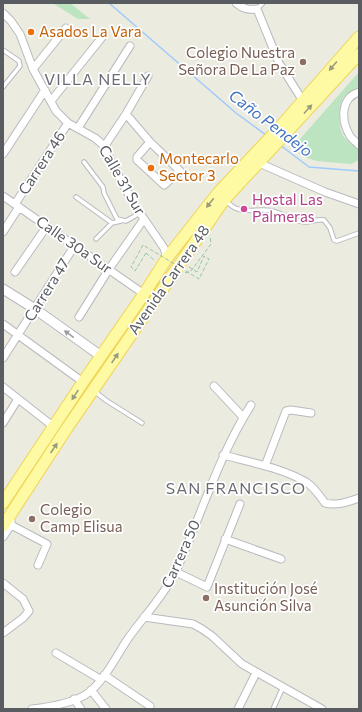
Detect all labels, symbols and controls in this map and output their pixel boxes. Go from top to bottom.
place label: Asados La Vara [39,22,142,40]
marker: Asados La Vara [26,27,36,37]
place label: Colegio Nuestra Señora De La Paz [178,43,295,78]
marker: Colegio Nuestra Señora De La Paz [298,57,308,67]
one-way arrow [329,61,338,72]
district label: VILLA NELLY [44,69,152,88]
water label: Caño Pendejo [226,85,317,160]
one-way arrow [304,104,313,114]
street label: Carrera 46 [14,127,68,198]
street label: Calle 31 Sur [96,141,150,218]
place label: Montecarlo Sector 3 [159,149,239,184]
marker: Montecarlo Sector 3 [146,163,156,173]
place label: Hostal Las Palmeras [252,190,323,225]
one-way arrow [206,197,215,208]
marker: Hostal Las Palmeras [239,204,249,214]
street label: Calle 30a Sur [33,211,116,277]
street label: Avenida Carrera 48 [124,221,213,338]
street label: Carrera 47 [20,255,73,324]
one-way arrow [64,330,74,338]
one-way arrow [111,353,119,363]
one-way arrow [71,390,79,400]
one-way arrow [50,443,58,453]
district label: SAN FRANCISCO [166,478,306,497]
place label: Colegio Camp Elisua [40,500,123,535]
marker: Colegio Camp Elisua [27,514,37,524]
street label: Carrera 50 [157,517,203,590]
place label: Institución José Asunción Silva [214,579,318,614]
marker: Institución José Asunción Silva [201,593,211,603]

